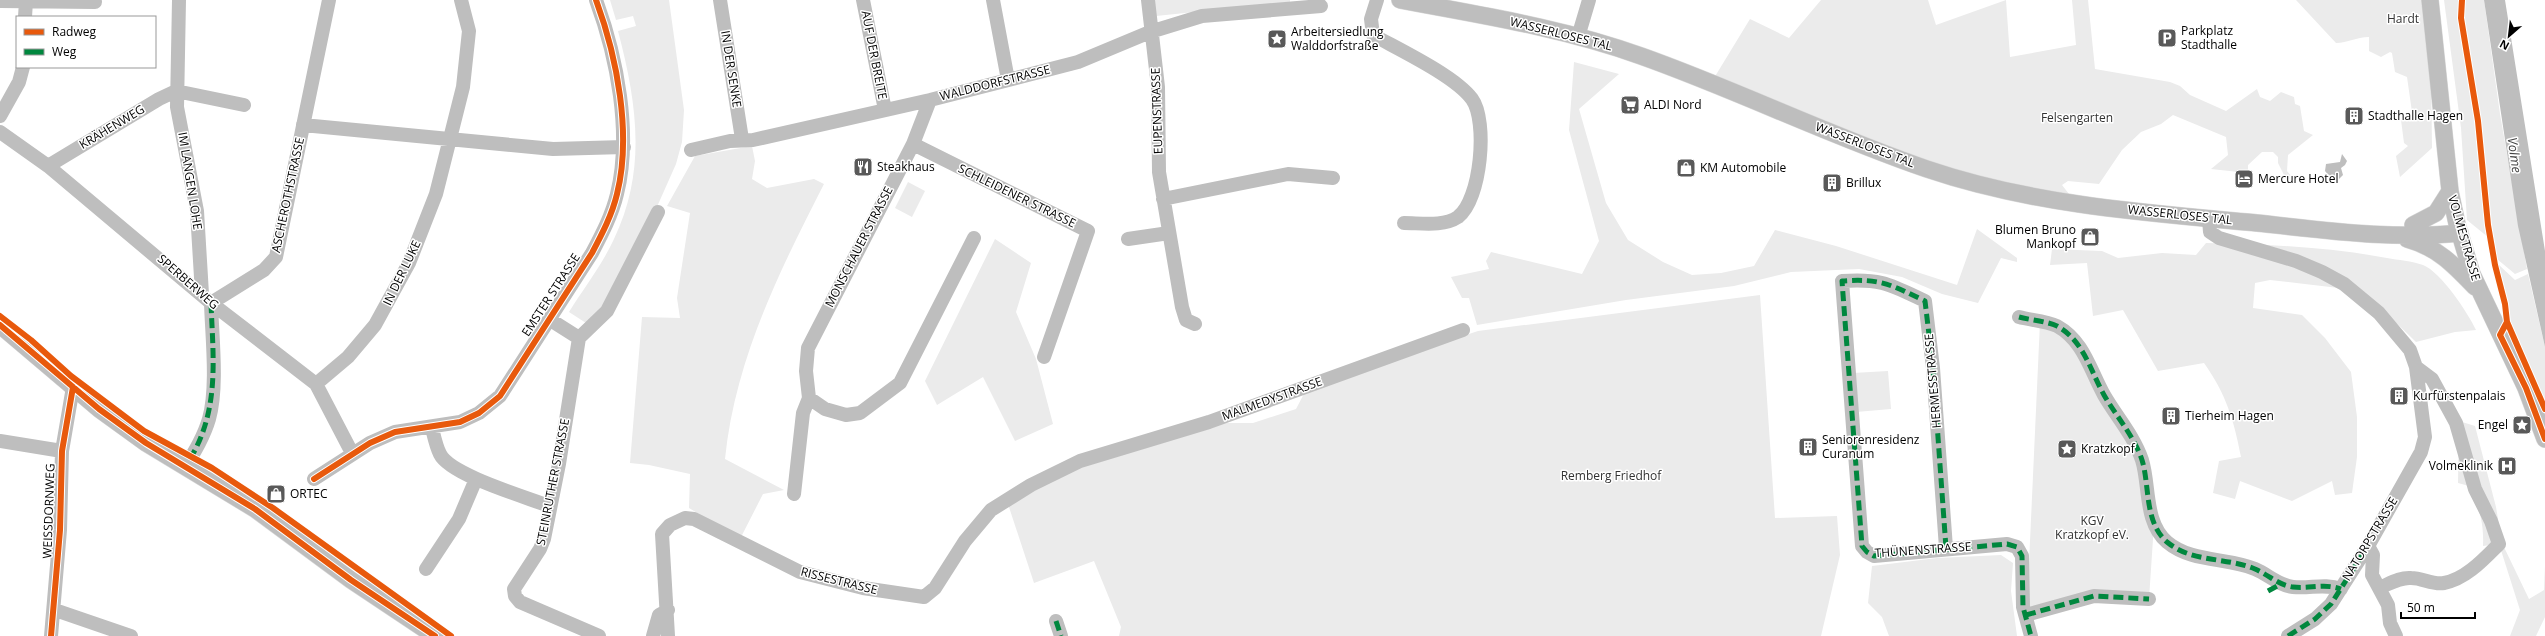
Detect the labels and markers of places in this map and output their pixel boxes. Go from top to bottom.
place label: Parkplatz Stadthalle [2181,22,2237,53]
place label: Arbeitersiedlung Walddorfstraße [1291,23,1384,54]
parking icon: Parkplatz Stadthalle [2156,27,2178,49]
place icon: Arbeitersiedlung Walddorfstraße [1266,28,1288,50]
supermarket icon: ALDI Nord [1619,94,1641,116]
place label: ALDI Nord [1644,96,1702,113]
building icon: Stadthalle Hagen [2343,105,2365,127]
place label: Stadthalle Hagen [2368,107,2463,124]
restaurant icon: Steakhaus [852,156,874,178]
shop icon: KM Automobile [1675,157,1697,179]
place label: Steakhaus [877,158,935,175]
place label: KM Automobile [1700,159,1786,176]
hotel icon: Mercure Hotel [2233,168,2255,190]
place label: Mercure Hotel [2258,170,2338,187]
building icon: Brillux [1821,172,1843,194]
place label: Brillux [1846,174,1882,191]
place label: Blumen Bruno Mankopf [1995,221,2077,252]
shop icon: Blumen Bruno Mankopf [2079,226,2101,248]
building icon: Kurfürstenpalais [2388,385,2410,407]
place label: Kurfürstenpalais [2413,387,2506,404]
building icon: Tierheim Hagen [2160,405,2182,427]
place label: Tierheim Hagen [2185,407,2274,424]
place icon: Engel [2511,414,2533,436]
place label: Engel [2478,416,2508,433]
place label: Seniorenresidenz Curanum [1822,431,1920,462]
building icon: Seniorenresidenz Curanum [1797,436,1819,458]
place icon: Kratzkopf [2056,438,2078,460]
place label: Kratzkopf [2081,440,2136,457]
hospital icon: Volmeklinik [2496,455,2518,477]
place label: Volmeklinik [2429,457,2494,474]
shop icon: ORTEC [265,483,287,505]
place label: ORTEC [290,485,328,502]

